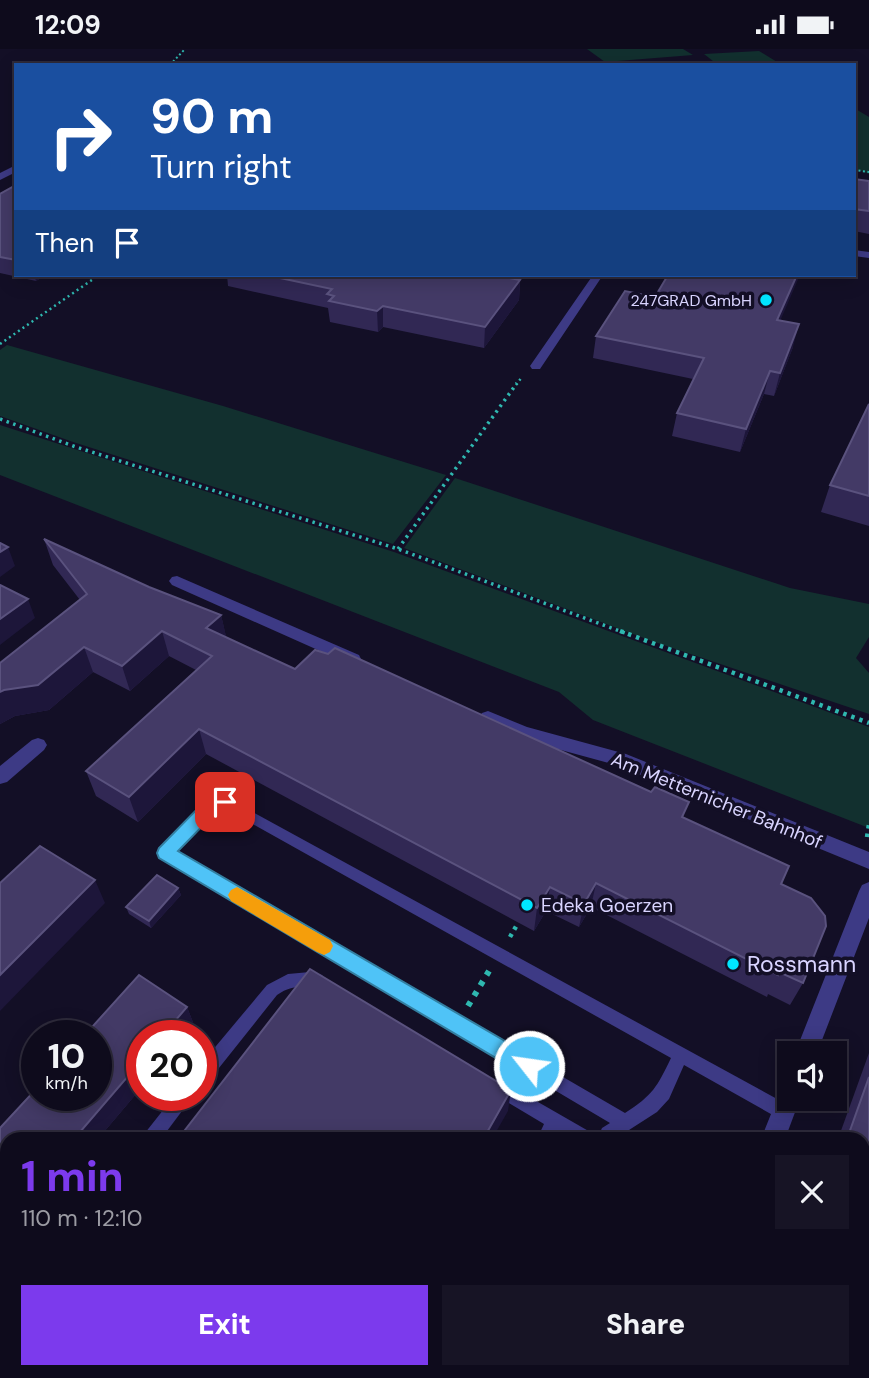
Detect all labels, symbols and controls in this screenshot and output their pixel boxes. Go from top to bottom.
text: 12:09 [35,8,101,42]
text: 90 m [150,84,273,148]
icon: right [35,91,126,182]
text: Turn right [150,146,292,188]
icon: arrive [108,224,146,262]
text: Then [35,226,94,260]
place label: 247GRAD GmbH [630,290,752,311]
marker: 247GRAD GmbH [758,292,774,308]
street label: Am Metternicher Bahnhof [607,747,826,854]
pin [195,772,255,832]
icon: arrive [206,783,244,821]
place label: Edeka Goerzen [541,893,673,918]
marker: Edeka Goerzen [519,897,535,913]
place label: Rossmann [747,949,856,979]
marker: Rossmann [725,956,741,972]
speed limit sign: 20 [126,1020,217,1111]
position arrow [492,1029,566,1103]
text: 10 [48,1033,85,1079]
map controls [777,1041,847,1111]
button: sound [777,1041,847,1111]
text: km/h [45,1071,88,1095]
text: 1 min [21,1149,124,1204]
button: close [775,1155,849,1229]
text: 110 m · 12:10 [21,1203,142,1233]
button: Exit [21,1285,428,1365]
button: Share [442,1285,849,1365]

